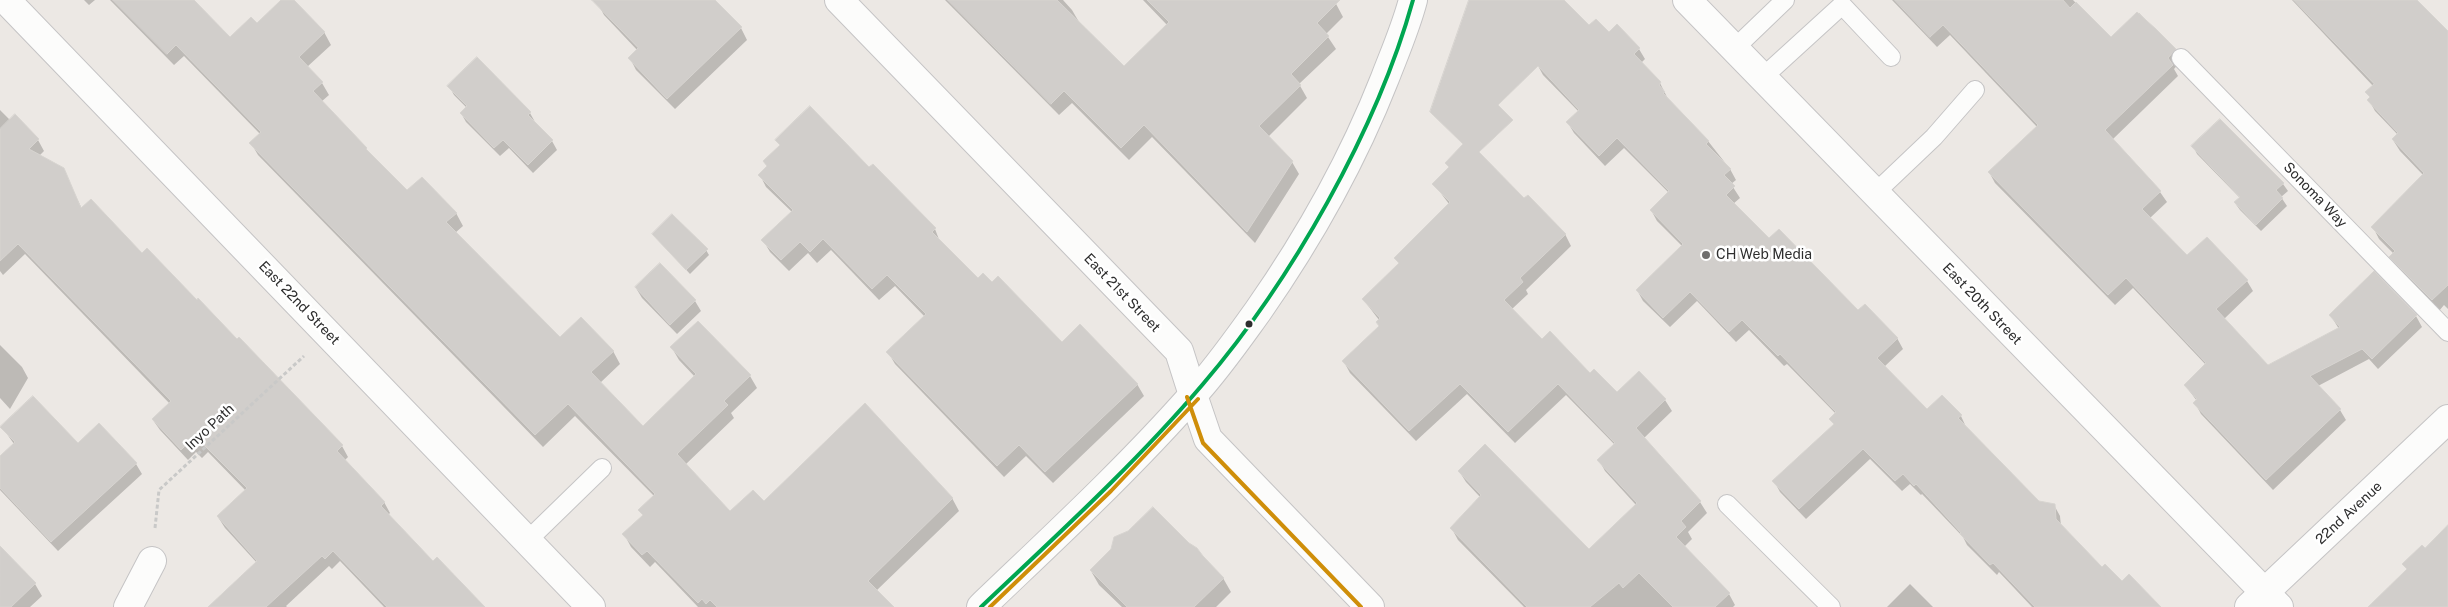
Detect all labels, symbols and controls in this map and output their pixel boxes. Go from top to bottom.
street label: Sonoma Way [2280,159,2350,231]
place label: CH Web Media [1716,247,1812,263]
marker: CH Web Media [1700,249,1712,261]
street label: East 21st Street [1080,250,1164,336]
street label: East 22nd Street [255,258,343,348]
street label: East 20th Street [1939,260,2025,348]
unlabelled marker [1244,319,1254,329]
street label: Inyo Path [182,400,238,454]
street label: 22nd Avenue [2312,478,2386,548]

